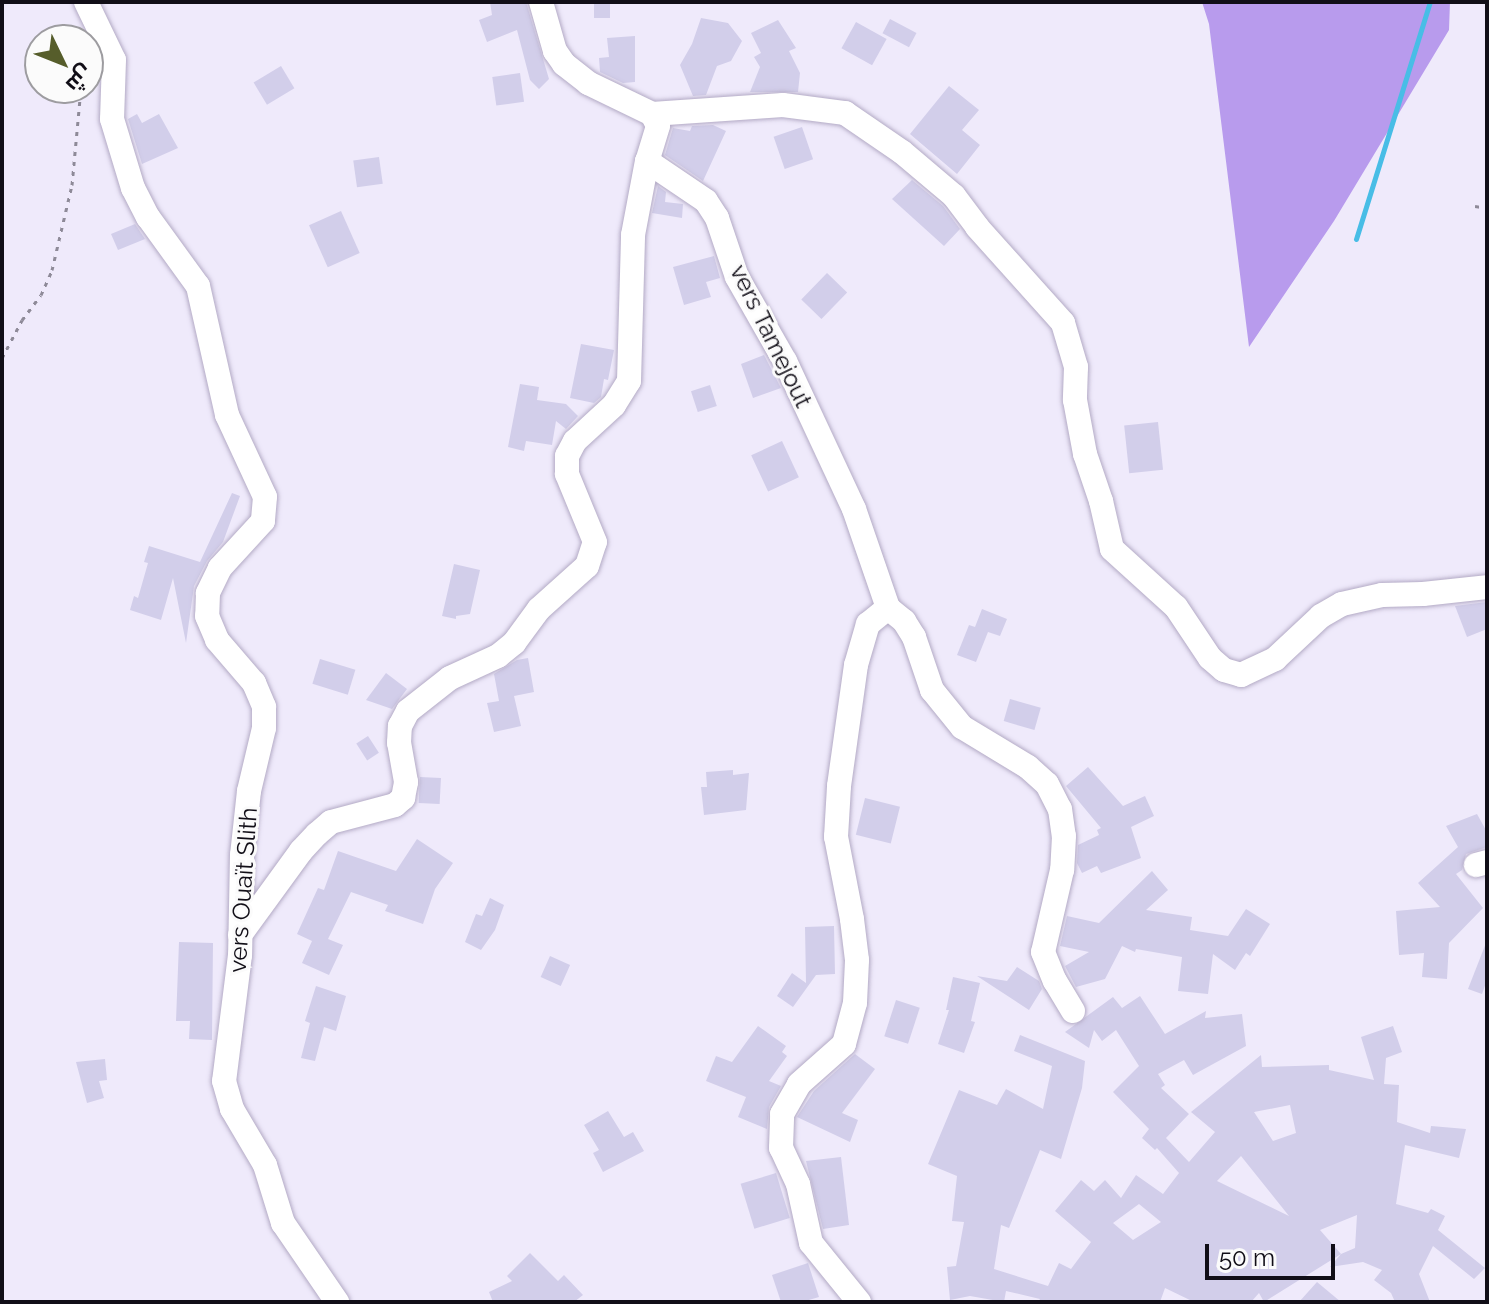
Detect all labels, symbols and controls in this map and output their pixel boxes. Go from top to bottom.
north arrow [24,24,104,104]
text: ش [61,60,99,98]
street label: vers Tamejout [724,260,818,412]
street label: vers Ouaït Slith [223,806,263,974]
scale bar [1209,1228,1339,1278]
text: 50 m [1219,1243,1275,1272]

